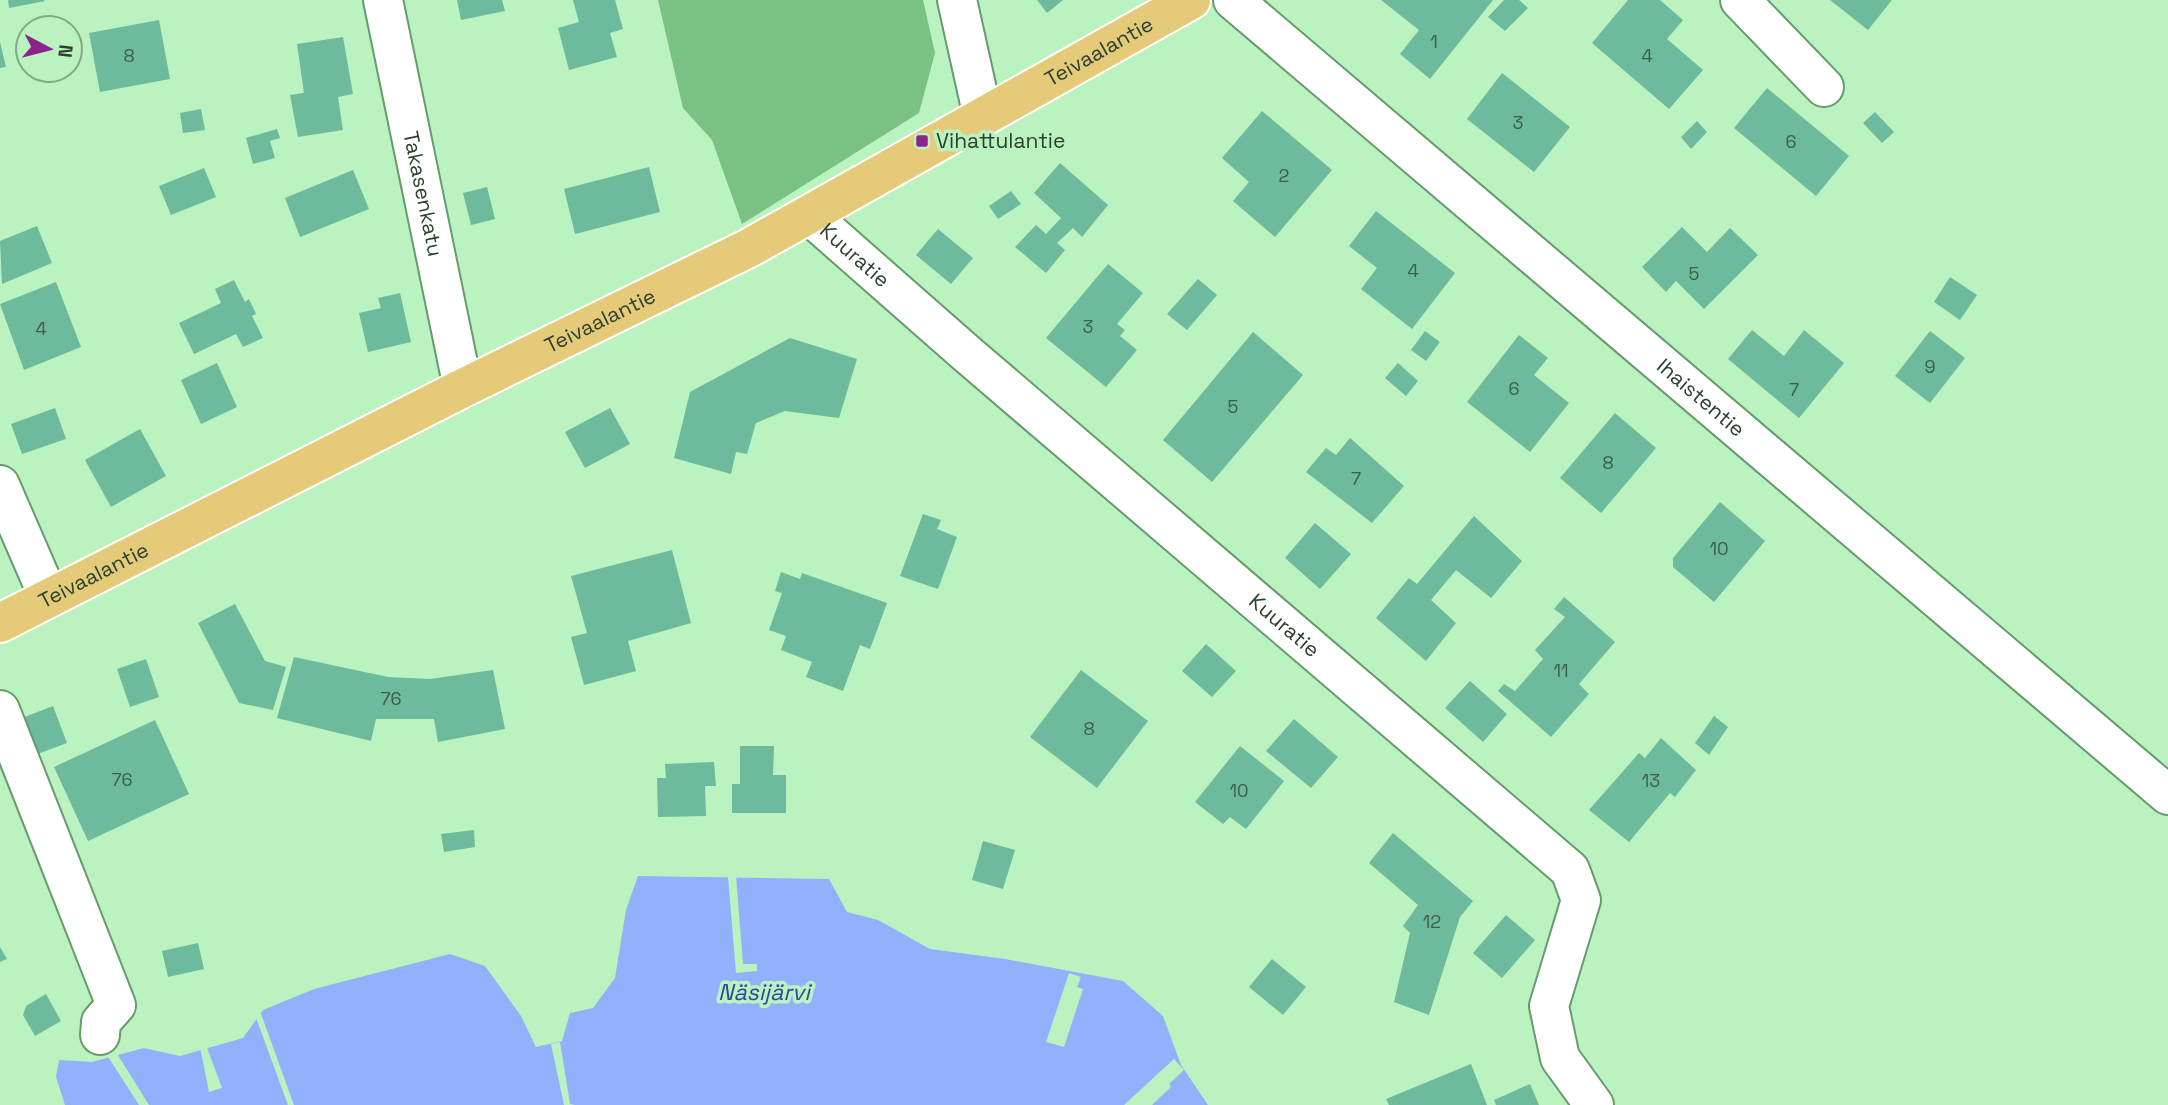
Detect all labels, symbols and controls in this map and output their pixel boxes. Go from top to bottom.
street label: Teivaalantie [1040,10,1158,92]
north arrow [14,14,84,84]
house number: 1 [1430,30,1438,53]
text: N [52,43,79,59]
house number: 8 [123,44,135,67]
house number: 4 [1641,44,1653,67]
house number: 3 [1513,111,1523,134]
place label: Vihattulantie [936,127,1065,154]
street label: Takasenkatu [397,129,450,259]
house number: 6 [1785,130,1797,153]
marker: Vihattulantie [914,133,930,149]
house number: 2 [1279,164,1289,187]
street label: Kuuratie [814,217,896,293]
house number: 4 [1407,259,1419,282]
house number: 5 [1689,262,1699,285]
street label: Teivaalantie [540,282,660,359]
house number: 3 [1083,315,1093,338]
house number: 4 [35,317,47,340]
street label: Ihaistentie [1651,352,1751,443]
house number: 9 [1924,355,1936,378]
house number: 6 [1508,377,1520,400]
house number: 7 [1789,378,1799,401]
house number: 5 [1228,395,1238,418]
house number: 8 [1602,451,1614,474]
house number: 7 [1351,467,1361,490]
street label: Teivaalantie [34,536,153,614]
house number: 10 [1709,537,1729,560]
street label: Kuuratie [1244,587,1326,663]
house number: 11 [1553,659,1569,682]
house number: 76 [380,687,402,710]
house number: 8 [1083,717,1095,740]
house number: 76 [111,768,133,791]
house number: 13 [1642,769,1660,792]
house number: 10 [1229,779,1249,802]
house number: 12 [1423,910,1441,933]
water label: Näsijärvi [718,977,812,1007]

